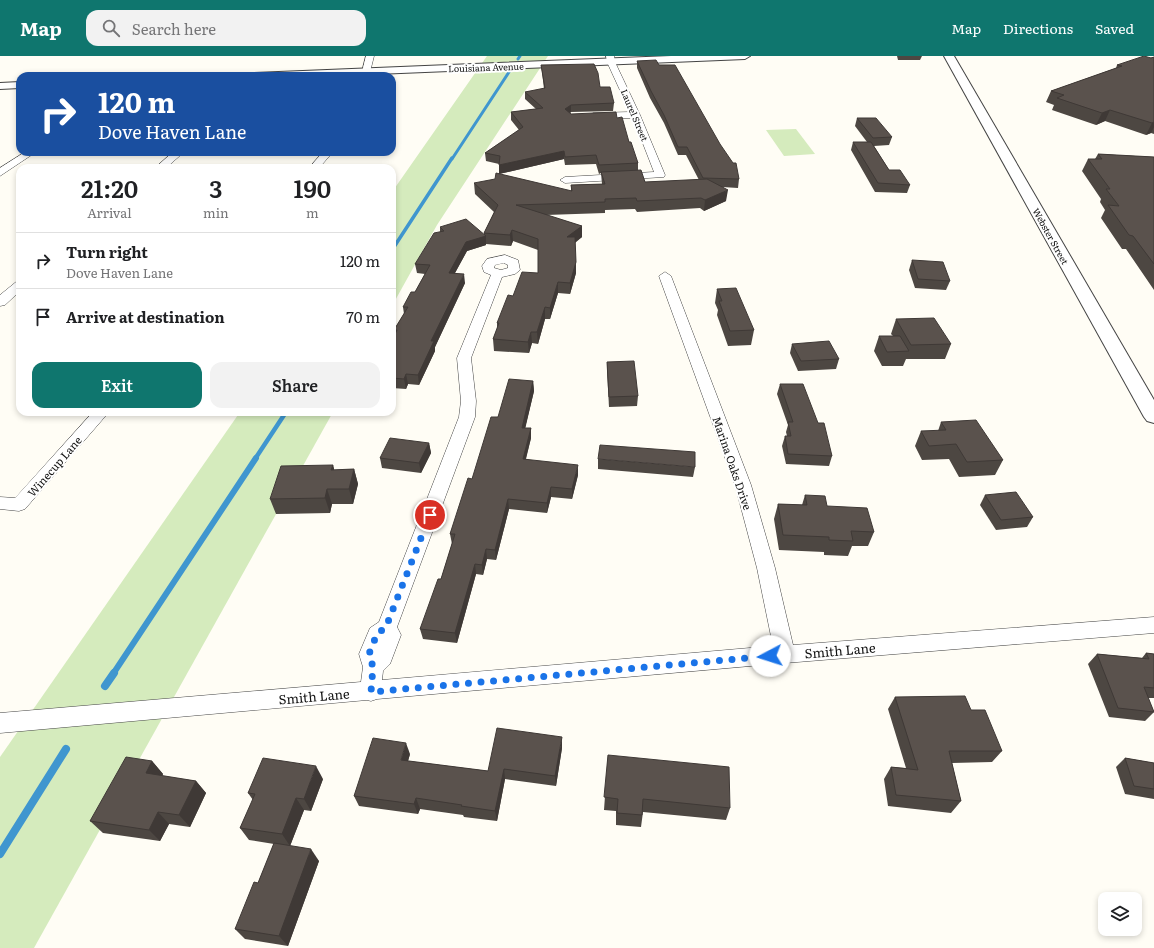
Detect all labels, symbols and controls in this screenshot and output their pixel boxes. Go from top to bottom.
search box [86,10,366,46]
text: Map [20,14,62,42]
icon: search [100,17,122,39]
text: Search here [132,17,216,40]
text: Map [951,18,981,38]
text: Directions [1003,18,1073,38]
text: Saved [1095,18,1134,38]
street label: Louisiana Avenue [448,59,524,75]
text: 120 m [98,80,175,122]
street label: Laurel Street [618,87,652,144]
icon: right [32,88,84,140]
text: Dove Haven Lane [98,118,246,145]
text: 21:20 [81,170,138,205]
text: 3 [209,170,222,205]
text: 190 [294,170,331,205]
text: Arrival [87,203,132,222]
text: min [203,203,229,222]
text: m [306,203,319,222]
street label: Webster Street [1030,205,1072,267]
text: Turn right [66,240,148,263]
text: 120 m [340,249,380,272]
icon: right [32,250,54,272]
text: Dove Haven Lane [66,263,173,282]
text: Arrive at destination [66,305,225,328]
text: 70 m [346,305,380,328]
icon: arrive [32,306,54,328]
button: Exit [32,362,202,408]
button: Share [210,362,380,408]
street label: Marina Oaks Drive [709,414,757,512]
street label: Winecup Lane [23,432,85,500]
pin [413,498,447,532]
icon: arrive [419,504,441,526]
position arrow [749,635,791,677]
street label: Smith Lane [804,637,877,663]
street label: Smith Lane [278,683,351,709]
map controls [1098,892,1142,936]
button: layers [1098,892,1142,936]

